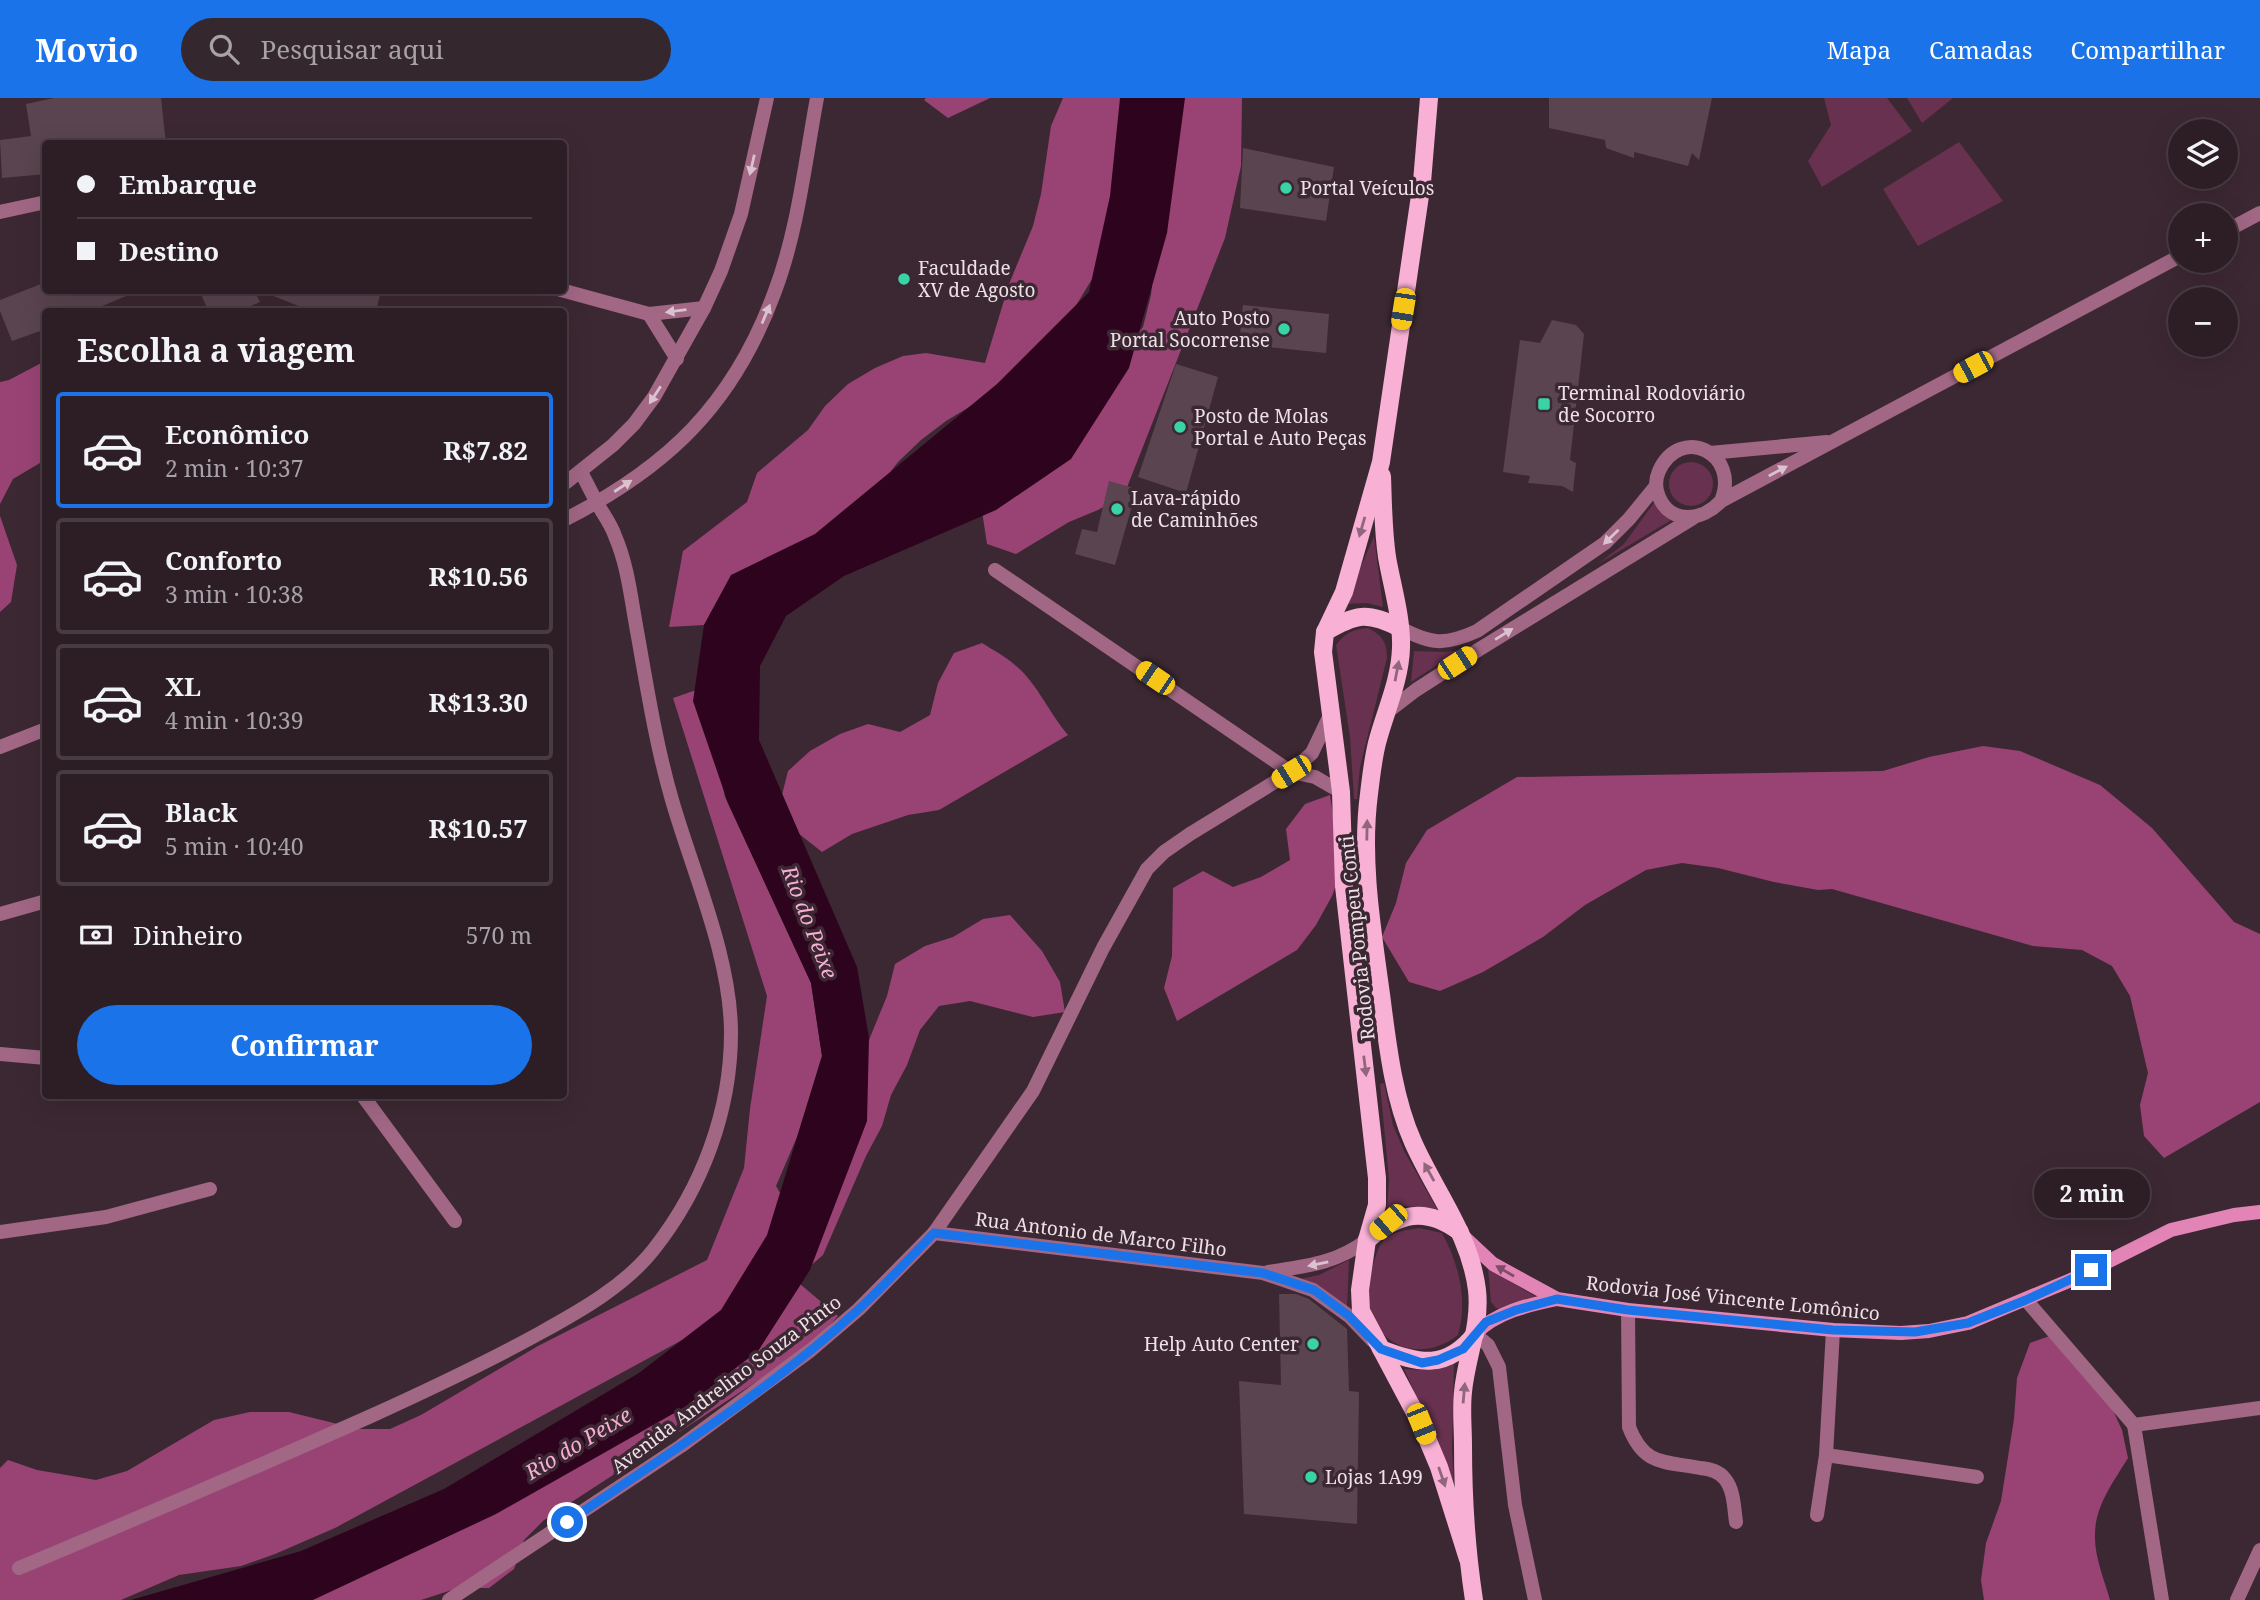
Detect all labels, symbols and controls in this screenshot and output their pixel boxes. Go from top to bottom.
search box [181,18,671,81]
text: Movio [35,27,139,72]
icon: search [205,30,243,68]
text: Pesquisar aqui [261,31,444,67]
text: Mapa [1827,33,1891,66]
text: Camadas [1929,33,2033,66]
text: Compartilhar [2071,33,2225,66]
map controls [2168,119,2238,357]
button: layers [2168,119,2238,189]
one-way arrow [746,154,757,176]
text: Embarque [119,166,257,202]
place label: Portal Veículos [1300,175,1434,201]
marker: Portal Veículos [1278,180,1294,196]
button: + [2168,203,2238,273]
text: Destino [119,233,219,269]
place label: Faculdade XV de Agosto [918,255,1036,303]
marker: Faculdade XV de Agosto [896,271,912,287]
car [1390,287,1417,331]
button: − [2168,287,2238,357]
one-way arrow [760,304,771,325]
place label: Auto Posto Portal Socorrense [1110,305,1270,353]
one-way arrow [665,306,687,317]
marker: Auto Posto Portal Socorrense [1276,321,1292,337]
text: Escolha a viagem [77,328,355,371]
car [1950,348,1997,386]
place label: Terminal Rodoviário de Socorro [1558,380,1745,428]
one-way arrow [648,385,661,405]
marker: Terminal Rodoviário de Socorro [1536,396,1552,412]
place label: Posto de Molas Portal e Auto Peças [1194,403,1367,451]
text: Econômico [165,416,309,452]
icon: car [81,419,144,482]
marker: Posto de Molas Portal e Auto Peças [1172,419,1188,435]
text: R$7.82 [443,432,528,468]
text: 2 min · 10:37 [165,452,303,484]
one-way arrow [1768,466,1788,477]
one-way arrow [613,480,633,493]
place label: Lava-rápido de Caminhões [1131,485,1258,533]
marker: Lava-rápido de Caminhões [1109,501,1125,517]
one-way arrow [1356,517,1366,538]
one-way arrow [1602,529,1619,546]
text: Conforto [165,542,282,578]
icon: car [81,545,144,608]
text: R$10.56 [428,558,528,594]
text: 3 min · 10:38 [165,578,303,610]
one-way arrow [1494,628,1513,641]
car [1434,643,1481,683]
car [1132,658,1179,698]
one-way arrow [1392,660,1403,682]
text: XL [165,668,201,704]
icon: car [81,671,144,734]
text: R$13.30 [428,684,528,720]
text: 4 min · 10:39 [165,704,303,736]
car [1268,752,1315,792]
text: Black [165,794,238,830]
icon: car [81,797,144,860]
text: R$10.57 [428,810,528,846]
one-way arrow [1361,819,1372,841]
text: 5 min · 10:40 [165,830,303,862]
street label: Rodovia Pompeu Conti [1333,834,1381,1042]
water label: Rio do Peixe [775,860,844,983]
icon: cash [77,916,115,954]
text: Dinheiro [133,917,243,953]
text: 570 m [466,919,532,951]
button: Confirmar [77,1005,532,1085]
one-way arrow [1359,1055,1370,1077]
one-way arrow [1423,1162,1435,1181]
callout: 2 min [2033,1168,2149,1218]
text: 2 min [2059,1177,2125,1209]
car [1366,1200,1411,1244]
street label: Rua Antonio de Marco Filho [974,1206,1228,1262]
route end [2075,1254,2107,1286]
one-way arrow [1307,1259,1329,1270]
one-way arrow [1495,1265,1514,1277]
street label: Rodovia José Vincente Lomônico [1585,1270,1881,1326]
street label: Avenida Andrelino Souza Pinto [606,1289,846,1479]
place label: Help Auto Center [1144,1331,1299,1357]
marker: Help Auto Center [1305,1336,1321,1352]
one-way arrow [1459,1382,1470,1404]
water label: Rio do Peixe [519,1400,636,1486]
car [1404,1401,1439,1447]
place label: Lojas 1A99 [1325,1464,1423,1490]
one-way arrow [1437,1466,1448,1487]
marker: Lojas 1A99 [1303,1469,1319,1485]
route start [551,1506,583,1538]

